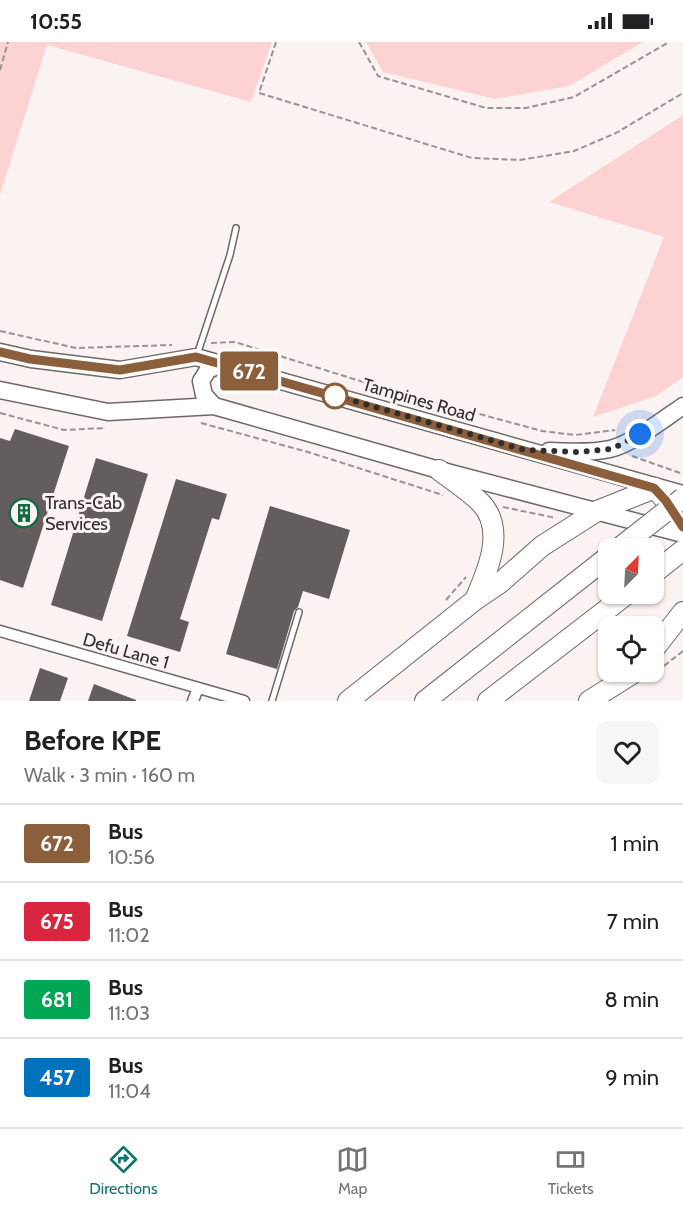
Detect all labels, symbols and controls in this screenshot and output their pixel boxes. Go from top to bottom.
text: 10:55 [30,8,82,35]
line badge: 672 [214,352,284,390]
text: 672 [232,359,266,384]
street label: Tampines Road [360,373,478,427]
unlabelled marker [322,383,348,409]
your location [625,419,655,449]
place label: Trans-Cab Services [45,492,122,535]
building icon: Trans-Cab Services [8,497,40,529]
north arrow [598,538,664,604]
map controls [598,538,664,682]
button: locate [598,616,664,682]
street label: Defu Lane 1 [80,628,172,674]
button: heart [596,721,659,784]
text: Before KPE [24,723,161,757]
text: Walk · 3 min · 160 m [24,763,195,787]
text: Bus [108,818,143,845]
text: 1 min [611,830,659,857]
text: 672 [40,831,74,856]
text: 10:56 [108,845,155,869]
text: Bus [108,896,143,923]
text: 7 min [607,908,659,935]
text: 675 [40,909,74,934]
text: 11:02 [108,923,150,947]
text: Bus [108,974,143,1001]
text: 8 min [604,986,659,1013]
text: 681 [41,987,73,1012]
text: 11:03 [108,1001,150,1025]
text: Bus [108,1052,143,1079]
text: 9 min [605,1064,659,1091]
text: 457 [39,1065,75,1090]
text: 11:04 [108,1079,151,1103]
tab: Directions [89,1143,158,1198]
tab: Map [336,1143,369,1198]
tab: Tickets [548,1143,594,1198]

